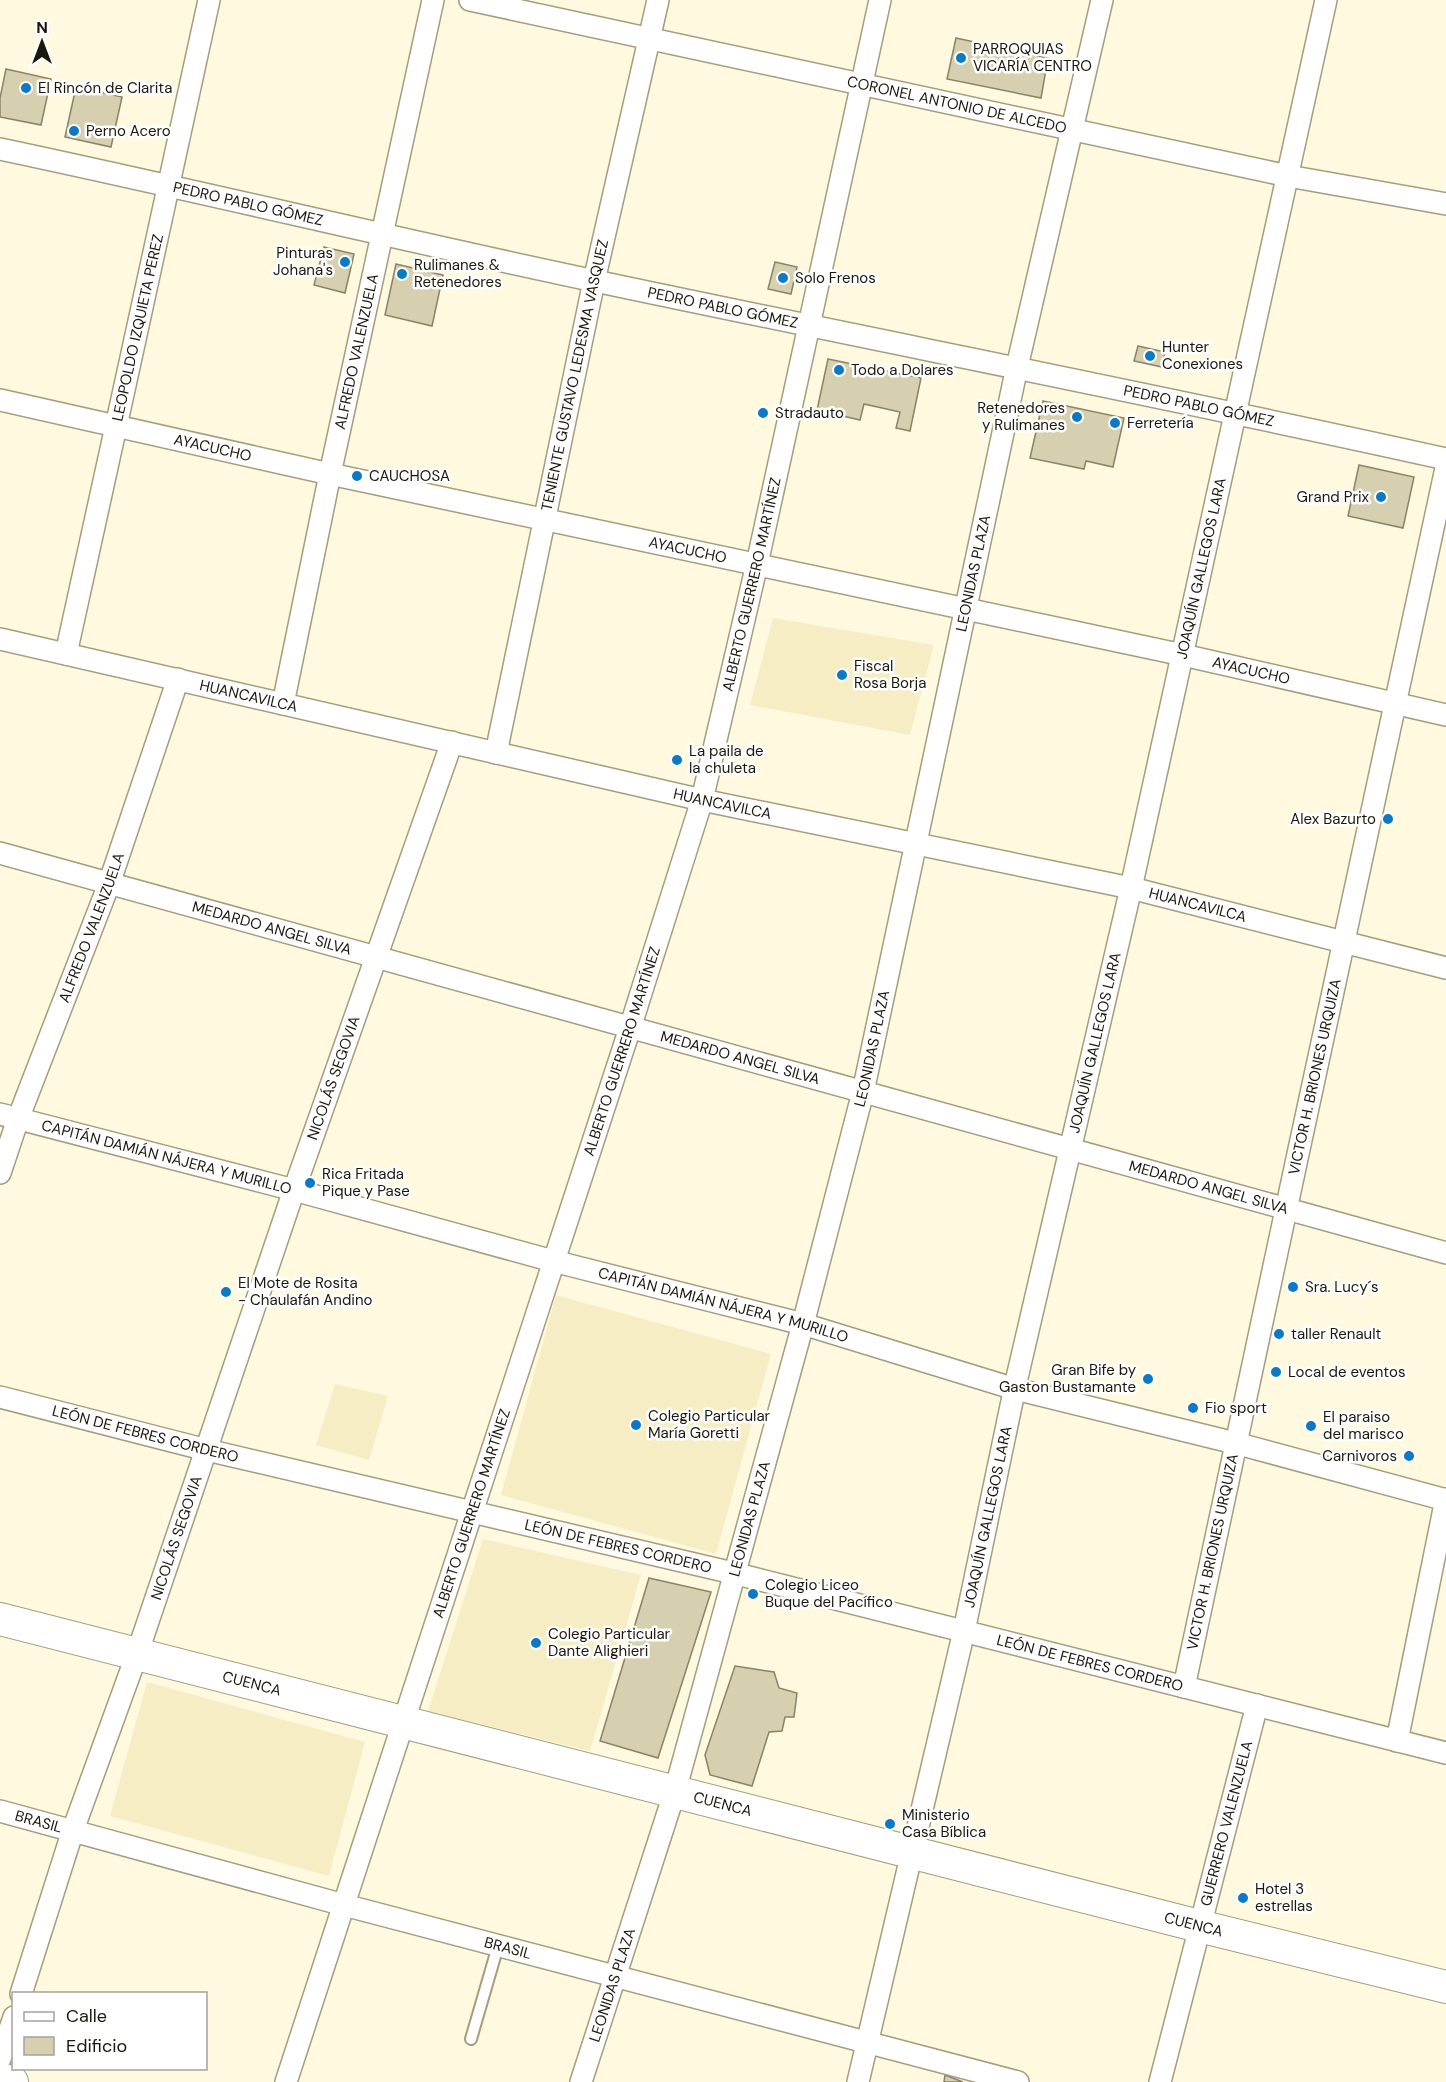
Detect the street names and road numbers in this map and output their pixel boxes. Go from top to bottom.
street label: CORONEL ANTONIO DE ALCEDO [845,71,1068,138]
street label: PEDRO PABLO GÓMEZ [171,177,325,230]
street label: LEOPOLDO IZQUIETA PEREZ [107,232,168,423]
street label: TENIENTE GUSTAVO LEDESMA VASQUEZ [537,237,613,513]
street label: ALFREDO VALENZUELA [330,272,383,431]
street label: PEDRO PABLO GÓMEZ [646,282,800,333]
street label: PEDRO PABLO GÓMEZ [1122,380,1276,431]
street label: AYACUCHO [172,429,253,466]
street label: ALBERTO GUERRERO MARTÍNEZ [718,476,786,693]
street label: JOAQUÍN GALLEGOS LARA [1172,476,1231,661]
street label: LEONIDAS PLAZA [951,513,995,633]
street label: AYACUCHO [647,532,729,568]
street label: AYACUCHO [1210,652,1292,689]
street label: HUANCAVILCA [198,675,300,717]
street label: HUANCAVILCA [671,784,773,824]
street label: ALFREDO VALENZUELA [54,850,129,1005]
street label: HUANCAVILCA [1147,883,1249,927]
street label: MEDARDO ANGEL SILVA [190,897,354,960]
street label: ALBERTO GUERRERO MARTÍNEZ [579,944,665,1159]
street label: JOAQUÍN GALLEGOS LARA [1064,950,1126,1135]
street label: VICTOR H. BRIONES URQUIZA [1284,977,1346,1177]
street label: LEONIDAS PLAZA [850,988,894,1109]
street label: NICOLÁS SEGOVIA [302,1013,365,1143]
street label: MEDARDO ANGEL SILVA [658,1026,822,1089]
street label: CAPITÁN DAMIÁN NÁJERA Y MURILLO [39,1115,294,1199]
street label: MEDARDO ANGEL SILVA [1127,1156,1291,1219]
street label: CAPITÁN DAMIÁN NÁJERA Y MURILLO [596,1263,851,1347]
street label: LEÓN DE FEBRES CORDERO [50,1401,241,1467]
street label: ALBERTO GUERRERO MARTÍNEZ [428,1406,515,1621]
street label: JOAQUÍN GALLEGOS LARA [959,1424,1017,1609]
street label: VICTOR H. BRIONES URQUIZA [1182,1452,1243,1652]
street label: LEONIDAS PLAZA [724,1459,775,1579]
street label: NICOLÁS SEGOVIA [146,1473,207,1603]
street label: LEÓN DE FEBRES CORDERO [523,1515,714,1578]
street label: LEÓN DE FEBRES CORDERO [995,1630,1185,1696]
street label: CUENCA [220,1666,283,1701]
street label: GUERRERO VALENZUELA [1196,1738,1257,1908]
street label: CUENCA [691,1787,754,1821]
street label: BRASIL [13,1806,64,1838]
street label: CUENCA [1162,1907,1225,1942]
street label: LEONIDAS PLAZA [585,1925,640,2045]
street label: BRASIL [482,1932,534,1964]

